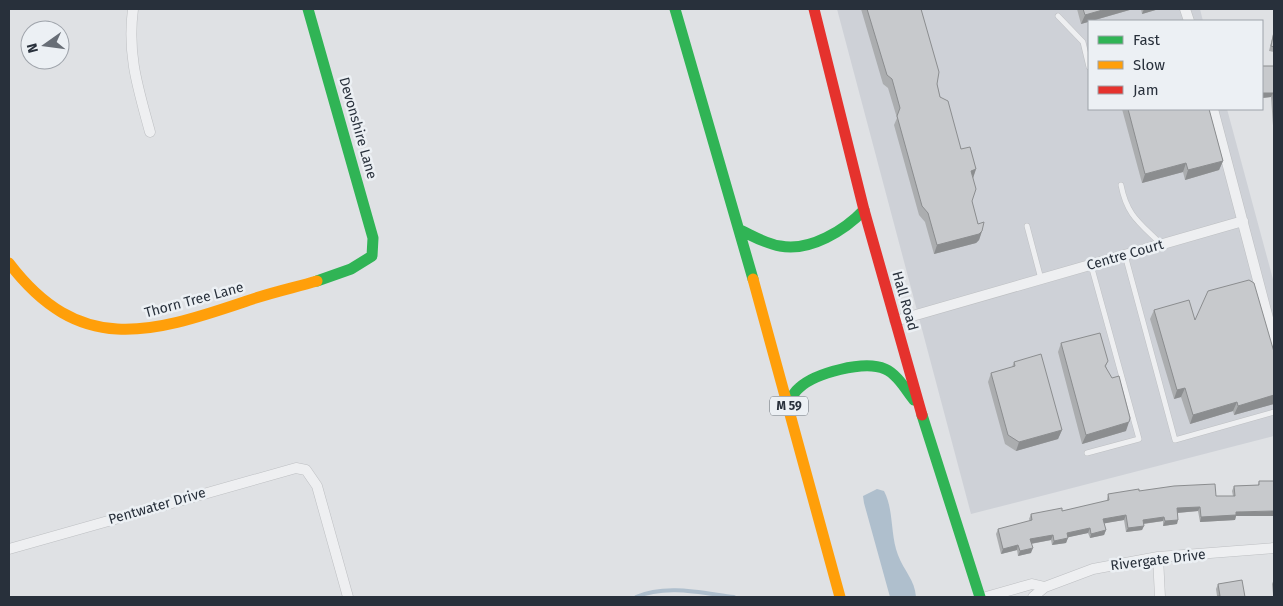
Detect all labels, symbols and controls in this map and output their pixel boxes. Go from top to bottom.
north arrow [20,20,70,70]
legend [1088,20,1263,110]
text: Fast [1133,31,1160,49]
text: N [23,41,42,55]
text: Slow [1133,56,1165,74]
street label: Devonshire Lane [335,75,381,181]
text: Jam [1133,81,1159,99]
street label: Centre Court [1085,236,1166,274]
street label: Hall Road [888,269,922,333]
street label: Thorn Tree Lane [143,279,245,321]
road number: M 59 [770,396,808,416]
street label: Pentwater Drive [106,484,208,528]
street label: Rivergate Drive [1109,546,1207,574]

